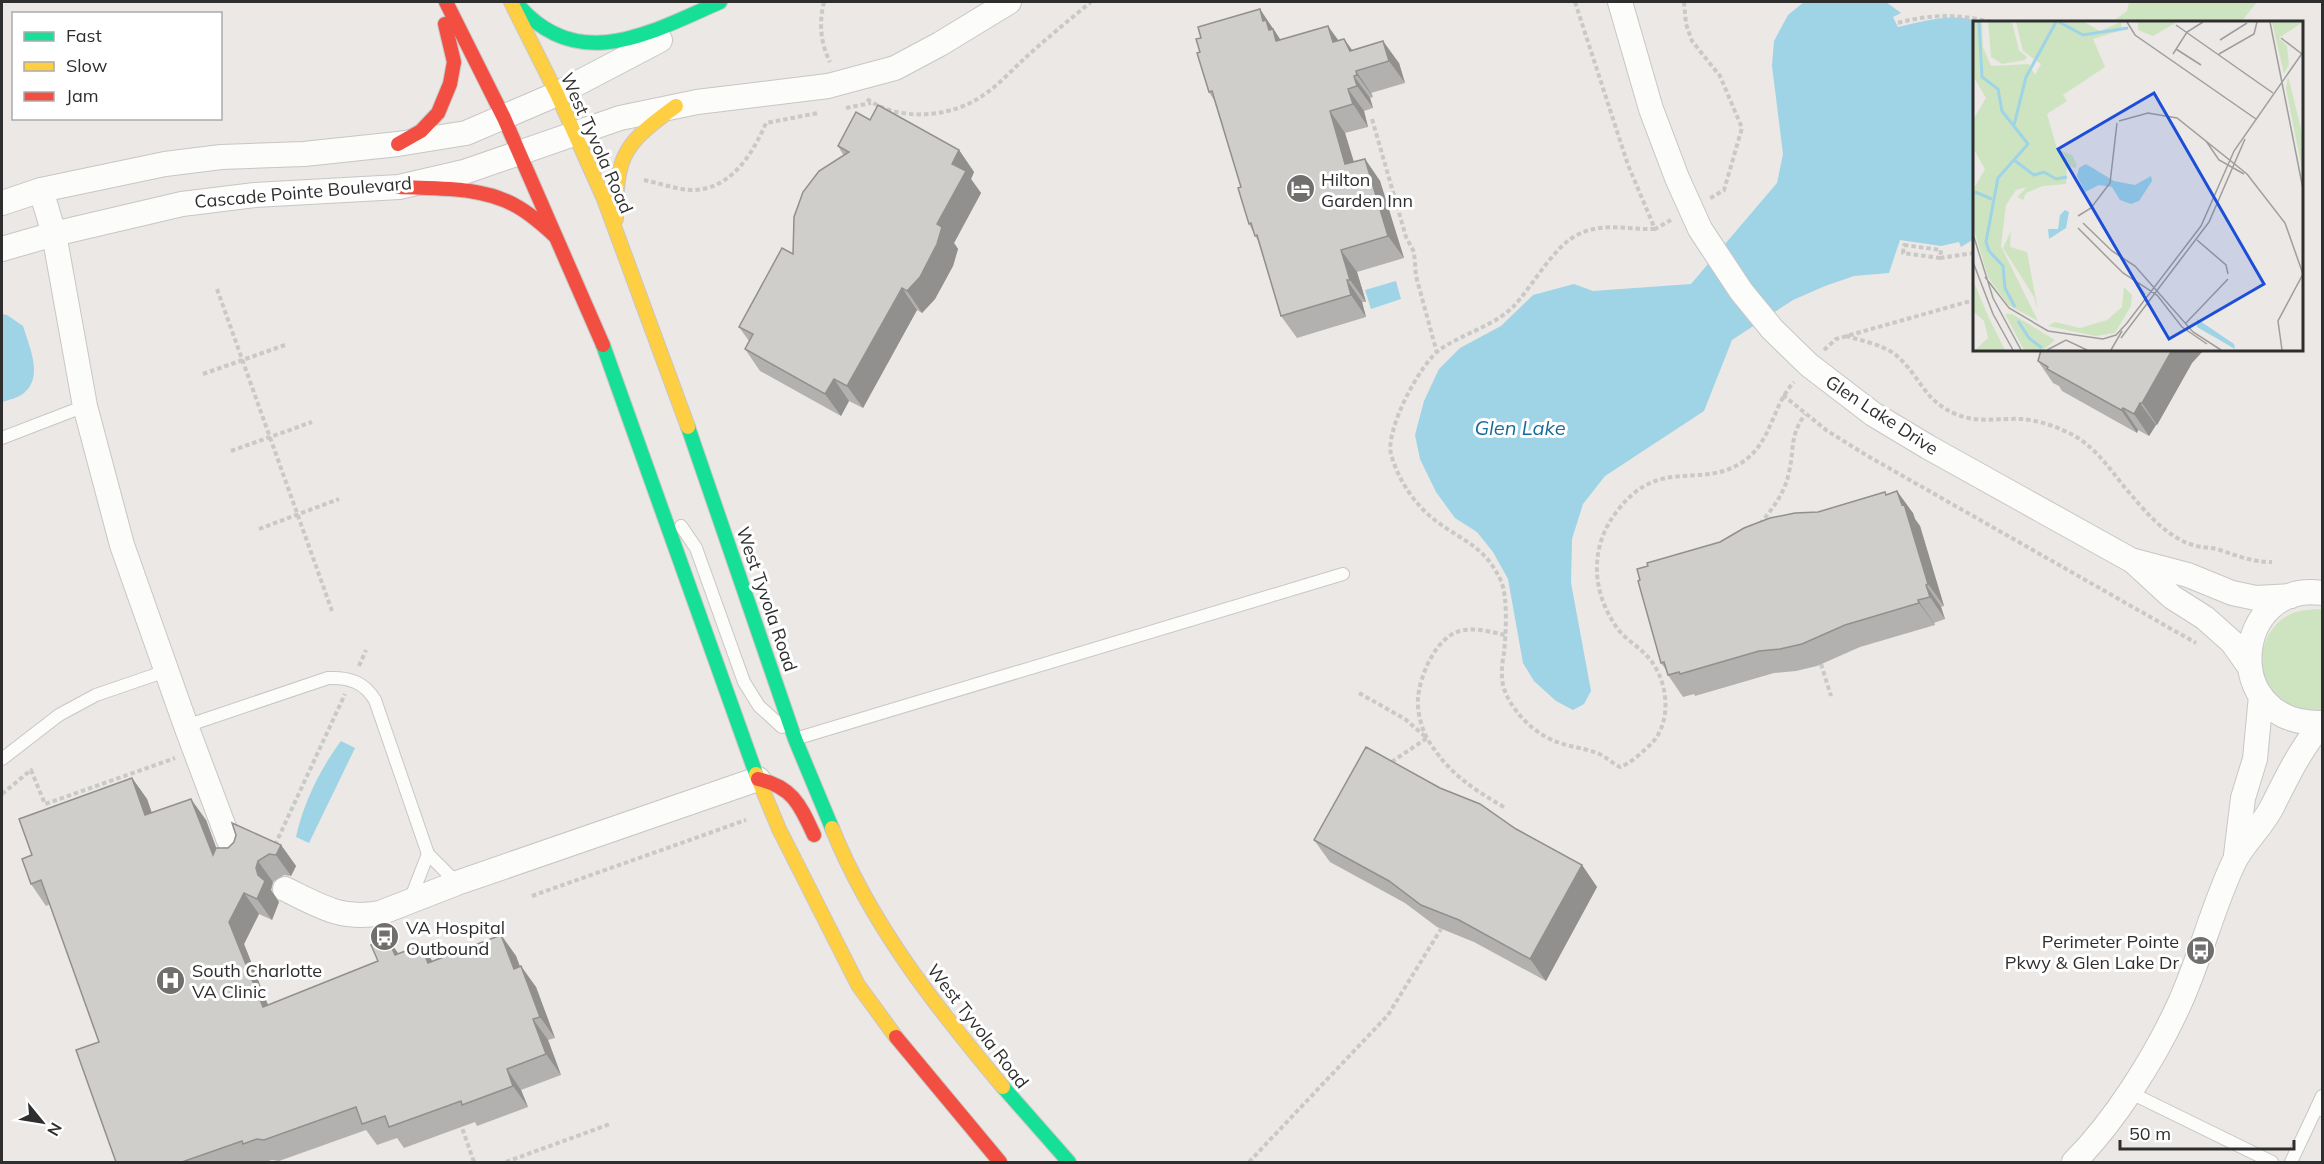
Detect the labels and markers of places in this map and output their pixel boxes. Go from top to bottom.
place label: Hilton Garden Inn [1321,168,1413,212]
hotel icon: Hilton Garden Inn [1284,173,1316,205]
place label: VA Hospital Outbound [406,916,505,960]
bus stop icon: VA Hospital Outbound [369,921,401,953]
place label: Perimeter Pointe Pkwy & Glen Lake Dr [2005,930,2179,974]
bus stop icon: Perimeter Pointe Pkwy & Glen Lake Dr [2184,935,2216,967]
place label: South Charlotte VA Clinic [192,959,322,1003]
hospital icon: South Charlotte VA Clinic [155,964,187,996]

